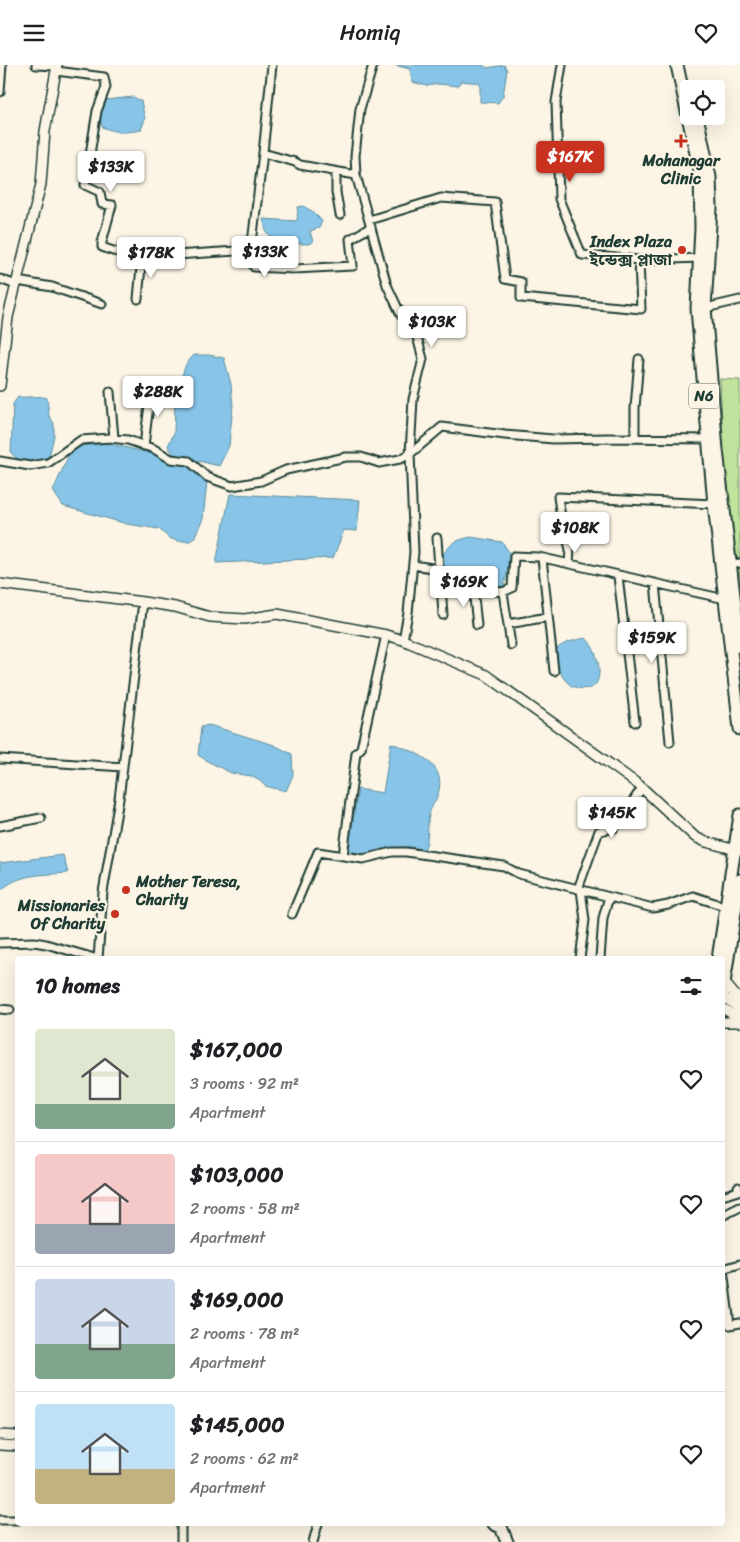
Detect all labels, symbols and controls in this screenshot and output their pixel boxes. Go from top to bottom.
text: Homiq [340,13,400,52]
icon: menu [20,19,48,47]
icon: heart [692,19,720,47]
map controls [680,80,725,125]
button: locate [680,80,725,125]
marker: Mohanagar Clinic [674,134,688,148]
pin: $167K [535,141,605,183]
text: $167K [547,142,593,171]
place label: Mohanagar Clinic [642,146,721,193]
pin: $133K [76,151,146,193]
text: $133K [89,152,133,181]
place label: Index Plaza ইন্ডেক্স প্লাজা [588,227,673,274]
pin: $133K [230,235,300,278]
pin: $178K [116,237,186,279]
text: $133K [243,237,287,266]
text: $178K [128,238,174,267]
marker: Index Plaza ইন্ডেক্স প্লাজা [676,244,688,256]
pin: $103K [397,305,467,348]
text: $103K [409,307,455,336]
pin: $288K [123,375,193,418]
text: $288K [133,377,183,406]
road number: N6 [689,383,719,409]
pin: $108K [540,511,610,554]
text: $108K [551,513,599,542]
pin: $169K [429,565,499,608]
text: $169K [441,567,487,596]
pin: $159K [617,621,687,664]
text: $159K [629,623,675,652]
pin: $145K [577,797,647,839]
text: $145K [588,798,636,827]
place label: Mother Teresa, Charity [135,867,241,914]
marker: Mother Teresa, Charity [120,884,132,896]
place label: Missionaries Of Charity [17,891,106,938]
marker: Missionaries Of Charity [109,908,121,920]
text: 10 homes [35,967,120,1005]
icon: filters [677,972,705,1000]
text: $167,000 [190,1031,283,1069]
icon: home [75,1049,135,1109]
icon: heart [677,1065,705,1093]
text: 3 rooms · 92 m² [190,1069,299,1098]
text: Apartment [190,1098,266,1127]
text: $103,000 [190,1156,283,1194]
icon: home [75,1174,135,1234]
icon: heart [677,1190,705,1218]
text: 2 rooms · 58 m² [190,1194,300,1223]
text: Apartment [190,1223,266,1252]
text: $169,000 [190,1281,283,1319]
icon: home [75,1299,135,1359]
icon: heart [677,1315,705,1343]
text: 2 rooms · 78 m² [190,1319,299,1348]
text: Apartment [190,1348,266,1377]
text: $145,000 [190,1406,285,1444]
icon: home [75,1424,135,1484]
icon: heart [677,1440,705,1468]
text: 2 rooms · 62 m² [190,1444,299,1473]
text: Apartment [190,1473,266,1502]

